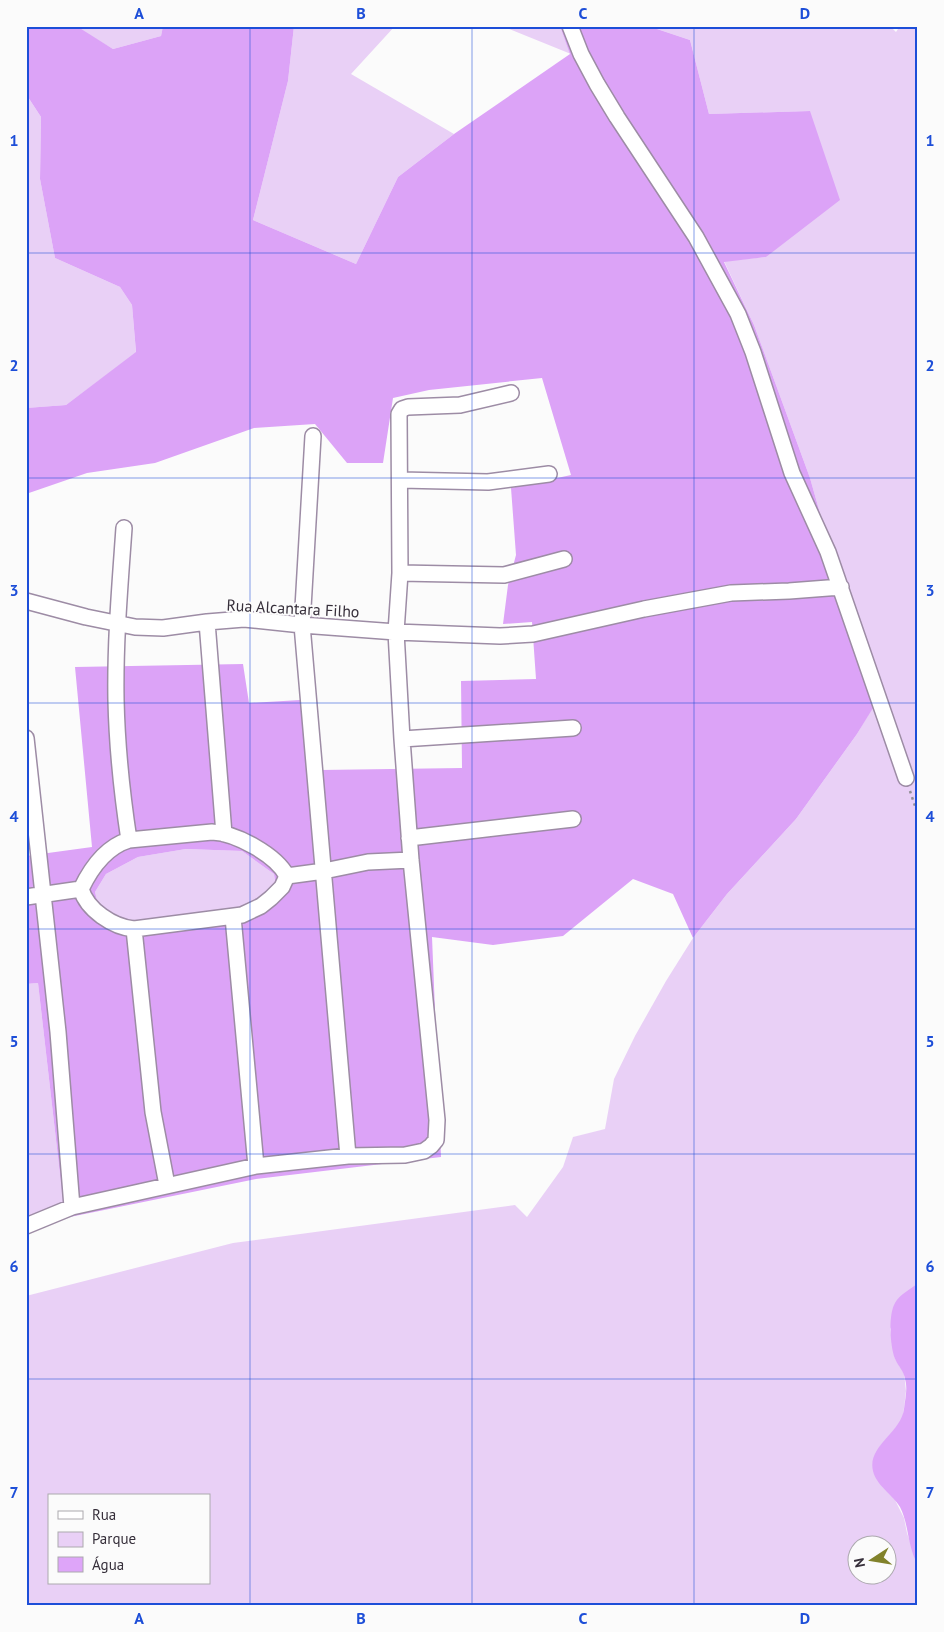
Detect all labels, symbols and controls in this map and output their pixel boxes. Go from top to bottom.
text: A [134,3,144,23]
text: B [356,3,366,23]
text: C [579,3,588,23]
text: D [800,3,810,23]
text: 1 [9,130,19,150]
text: 1 [925,130,935,150]
text: 2 [9,355,19,375]
text: 2 [925,355,935,375]
text: 3 [9,580,19,600]
text: 3 [925,580,935,600]
street label: Rua Alcantara Filho [226,595,360,621]
text: 4 [9,806,19,826]
text: 4 [925,806,935,826]
text: 5 [9,1031,19,1051]
text: 5 [925,1031,935,1051]
text: 6 [9,1256,19,1276]
text: 6 [925,1256,935,1276]
text: 7 [9,1482,19,1502]
text: 7 [925,1482,935,1502]
legend [48,1494,210,1584]
text: Rua [92,1505,116,1524]
text: Parque [92,1529,136,1548]
north arrow [846,1534,896,1584]
text: Água [92,1555,124,1574]
text: N [850,1556,869,1569]
text: A [134,1608,144,1628]
text: B [356,1608,366,1628]
text: C [579,1608,588,1628]
text: D [800,1608,810,1628]

